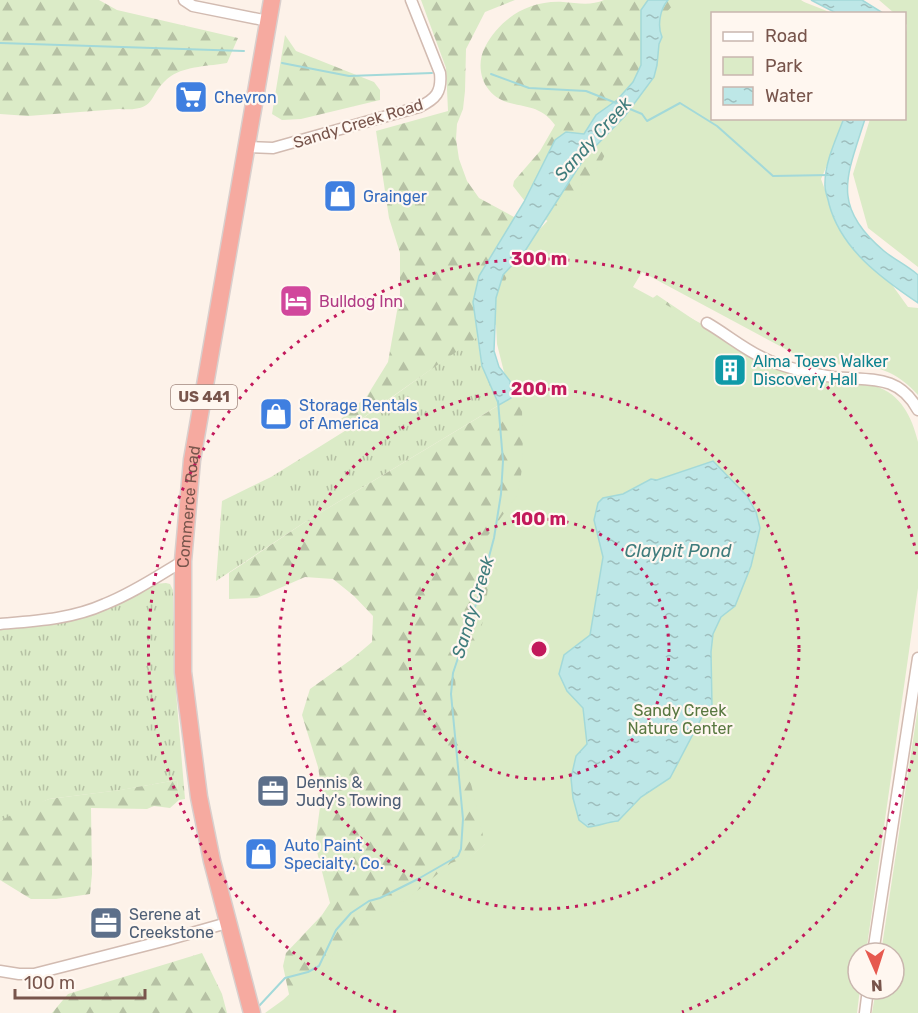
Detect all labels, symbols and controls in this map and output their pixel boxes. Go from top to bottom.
legend [711,12,906,120]
text: Road [765,25,808,47]
text: Park [765,55,803,77]
supermarket icon: Chevron [173,79,209,115]
text: Water [765,85,813,107]
place label: Chevron [214,88,277,107]
water label: Sandy Creek [550,92,637,186]
street label: Sandy Creek Road [291,95,425,152]
shop icon: Grainger [322,178,358,214]
place label: Grainger [363,187,427,206]
text: 300 m [511,248,567,270]
hotel icon: Bulldog Inn [278,283,314,319]
place label: Bulldog Inn [319,292,403,311]
building icon: Alma Toevs Walker Discovery Hall [712,352,748,388]
place label: Alma Toevs Walker Discovery Hall [753,352,888,389]
text: 200 m [511,378,567,400]
road number: US 441 [171,385,237,409]
shop icon: Storage Rentals of America [258,396,294,432]
place label: Storage Rentals of America [299,396,418,433]
street label: Commerce Road [174,444,204,568]
text: 100 m [512,508,566,530]
water label: Claypit Pond [625,540,732,562]
water label: Sandy Creek [447,553,499,661]
centre of rings [529,639,549,659]
park label: Sandy Creek Nature Center [627,701,733,738]
office icon: Dennis & Judy's Towing [255,773,291,809]
place label: Dennis & Judy's Towing [296,773,402,810]
shop icon: Auto Paint Specialty, Co. [243,836,279,872]
place label: Auto Paint Specialty, Co. [284,836,384,873]
office icon: Serene at Creekstone [88,905,124,941]
place label: Serene at Creekstone [129,905,214,942]
north arrow [846,941,906,1001]
scale bar [15,962,146,1000]
text: 100 m [24,972,75,994]
text: N [871,976,883,995]

